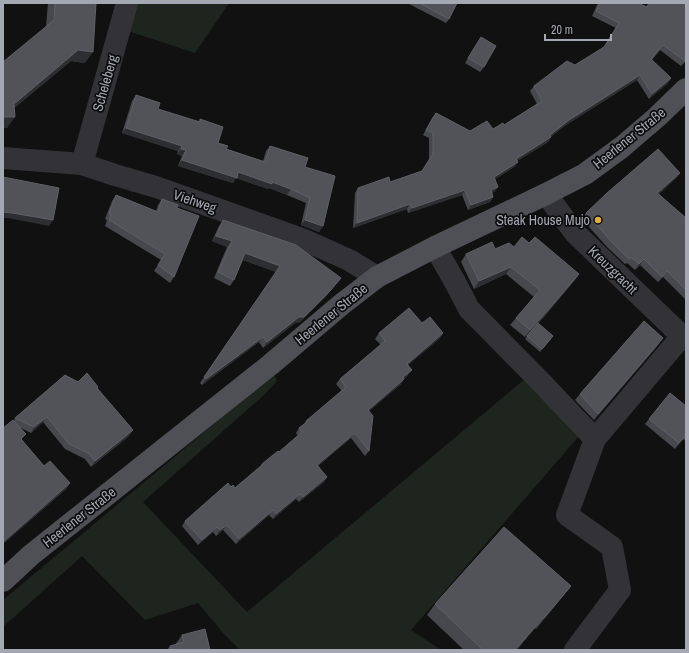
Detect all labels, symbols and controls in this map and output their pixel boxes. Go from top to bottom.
scale bar [545,16,611,42]
text: 20 m [551,22,573,38]
street label: Scheleberg [88,52,122,113]
street label: Heerlener Straße [589,103,669,173]
street label: Viehweg [171,185,220,217]
place label: Steak House Mujo [496,211,590,229]
marker: Steak House Mujo [593,215,603,225]
street label: Kreuzgracht [584,242,642,298]
street label: Heerlener Straße [291,279,371,349]
street label: Heerlener Straße [39,483,119,551]

